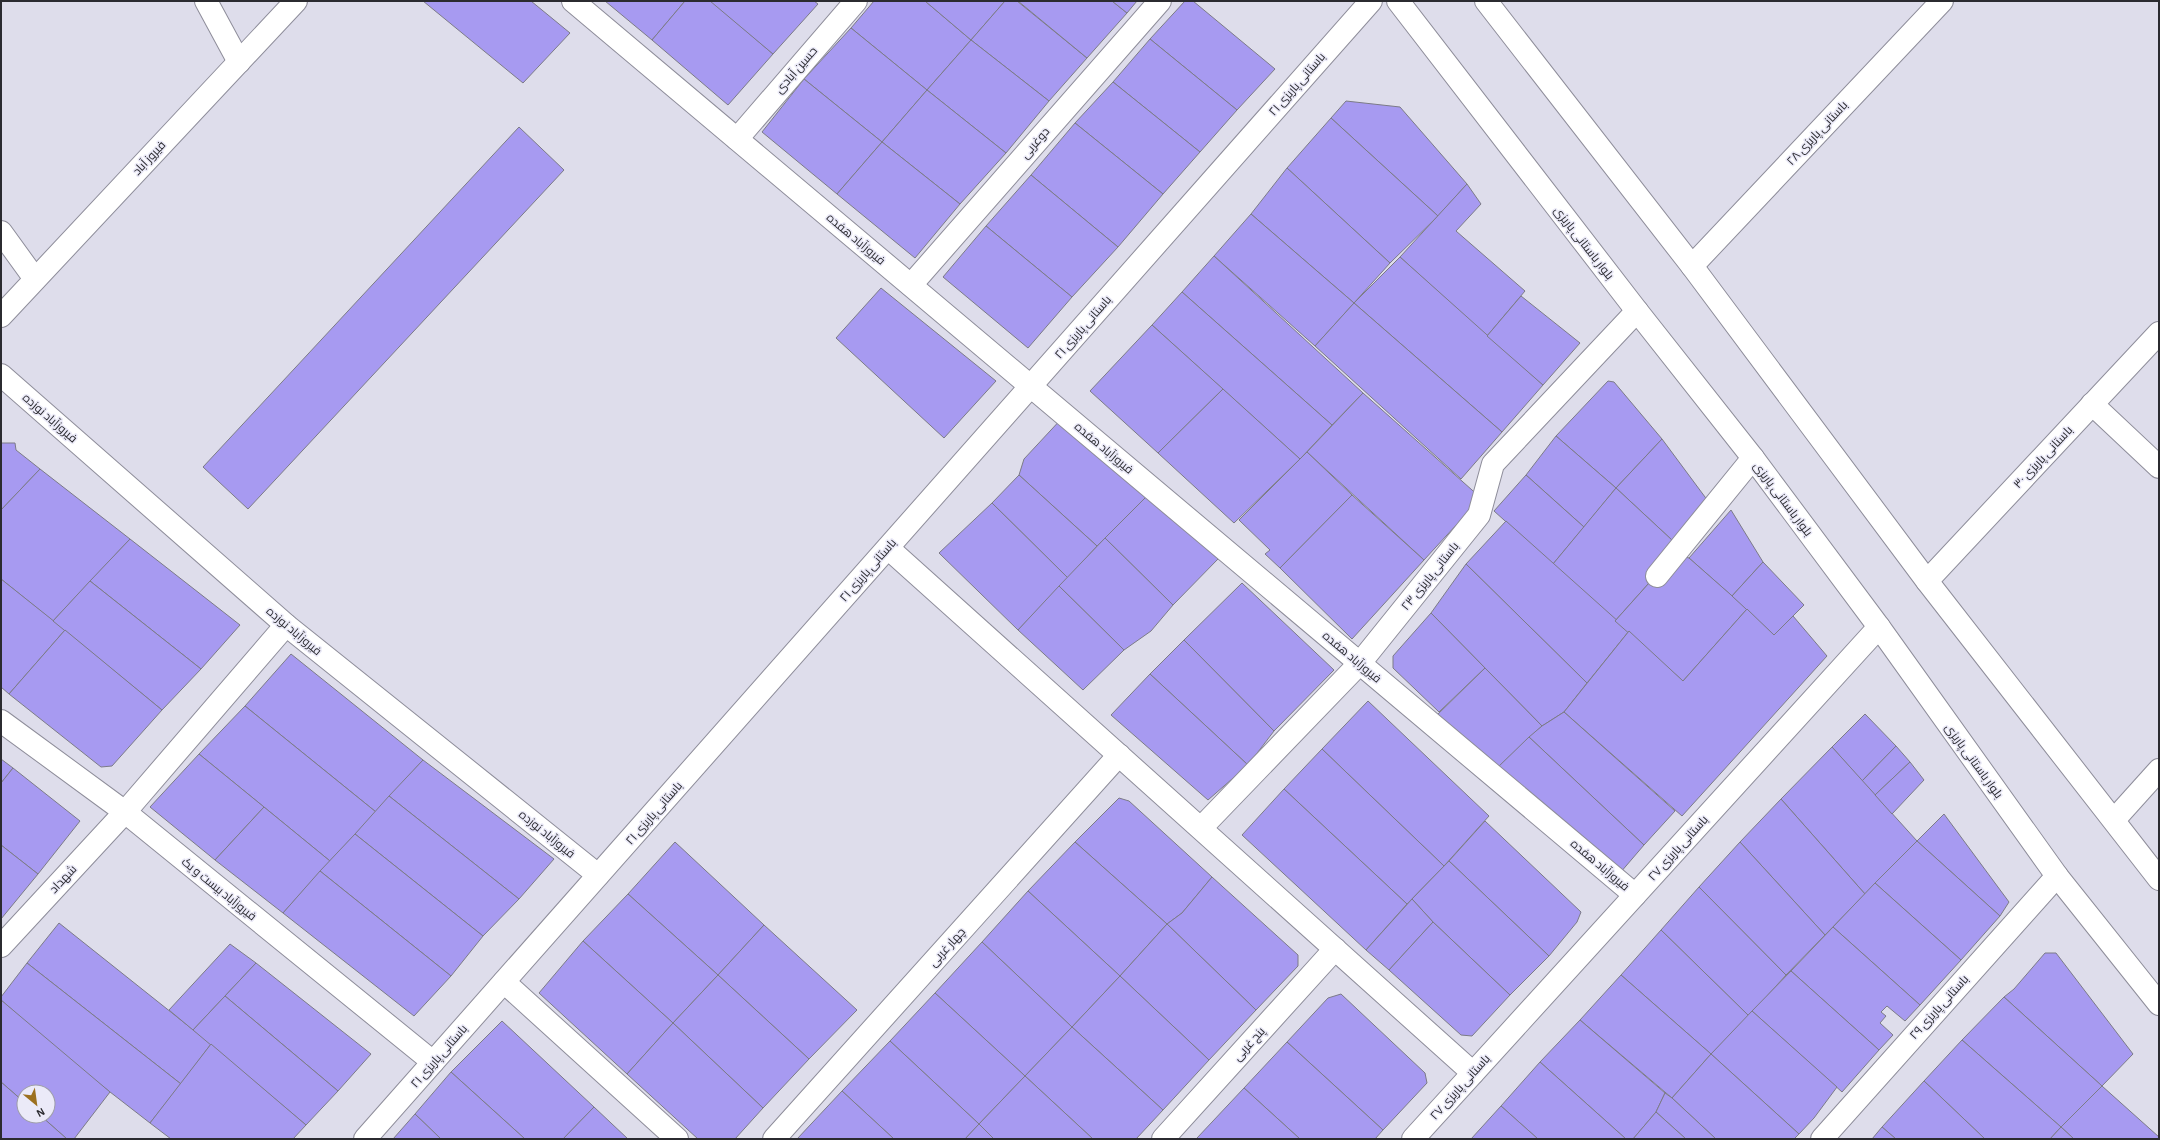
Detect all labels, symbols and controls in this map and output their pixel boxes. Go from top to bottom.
street label: حسین آبادی [772,44,820,96]
street label: باستانی پاریزی ۲۱ [1267,50,1330,120]
street label: باستانی پاریزی ۲۸ [1784,99,1852,169]
street label: دوغربی [1018,125,1053,162]
street label: فیروز آباد [130,138,168,178]
street label: بلوار باستانی پاریزی [1549,204,1616,284]
street label: فیروزآباد هفده [824,210,888,268]
street label: باستانی پاریزی ۲۱ [1053,293,1116,363]
street label: فیروزآباد نوزده [20,390,80,446]
street label: فیروزآباد هفده [1072,419,1136,477]
street label: باستانی پاریزی ۳۰ [2011,424,2077,492]
street label: بلوار باستانی پاریزی [1749,460,1815,540]
street label: باستانی پاریزی ۲۱ [838,536,901,606]
street label: باستانی پاریزی ۲۳ [1399,540,1463,614]
street label: فیروزآباد نوزده [263,604,325,658]
street label: فیروزآباد هفده [1320,628,1384,686]
street label: بلوار باستانی پاریزی [1941,721,2005,802]
street label: باستانی پاریزی ۲۱ [624,779,687,849]
street label: فیروزآباد نوزده [516,807,578,861]
street label: باستانی پاریزی ۲۷ [1646,813,1712,885]
street label: فیروزآباد هفده [1568,836,1632,894]
street label: فیروزآباد بیست و یک [179,855,259,923]
street label: شهداد [47,863,80,896]
street label: چهار غربی [927,925,970,971]
street label: باستانی پاریزی ۲۹ [1907,973,1973,1043]
street label: باستانی پاریزی ۲۱ [409,1022,472,1092]
street label: پنج غربی [1231,1024,1270,1065]
street label: باستانی پاریزی ۲۷ [1428,1052,1494,1124]
north arrow [16,1084,56,1124]
text: N [35,1106,47,1119]

